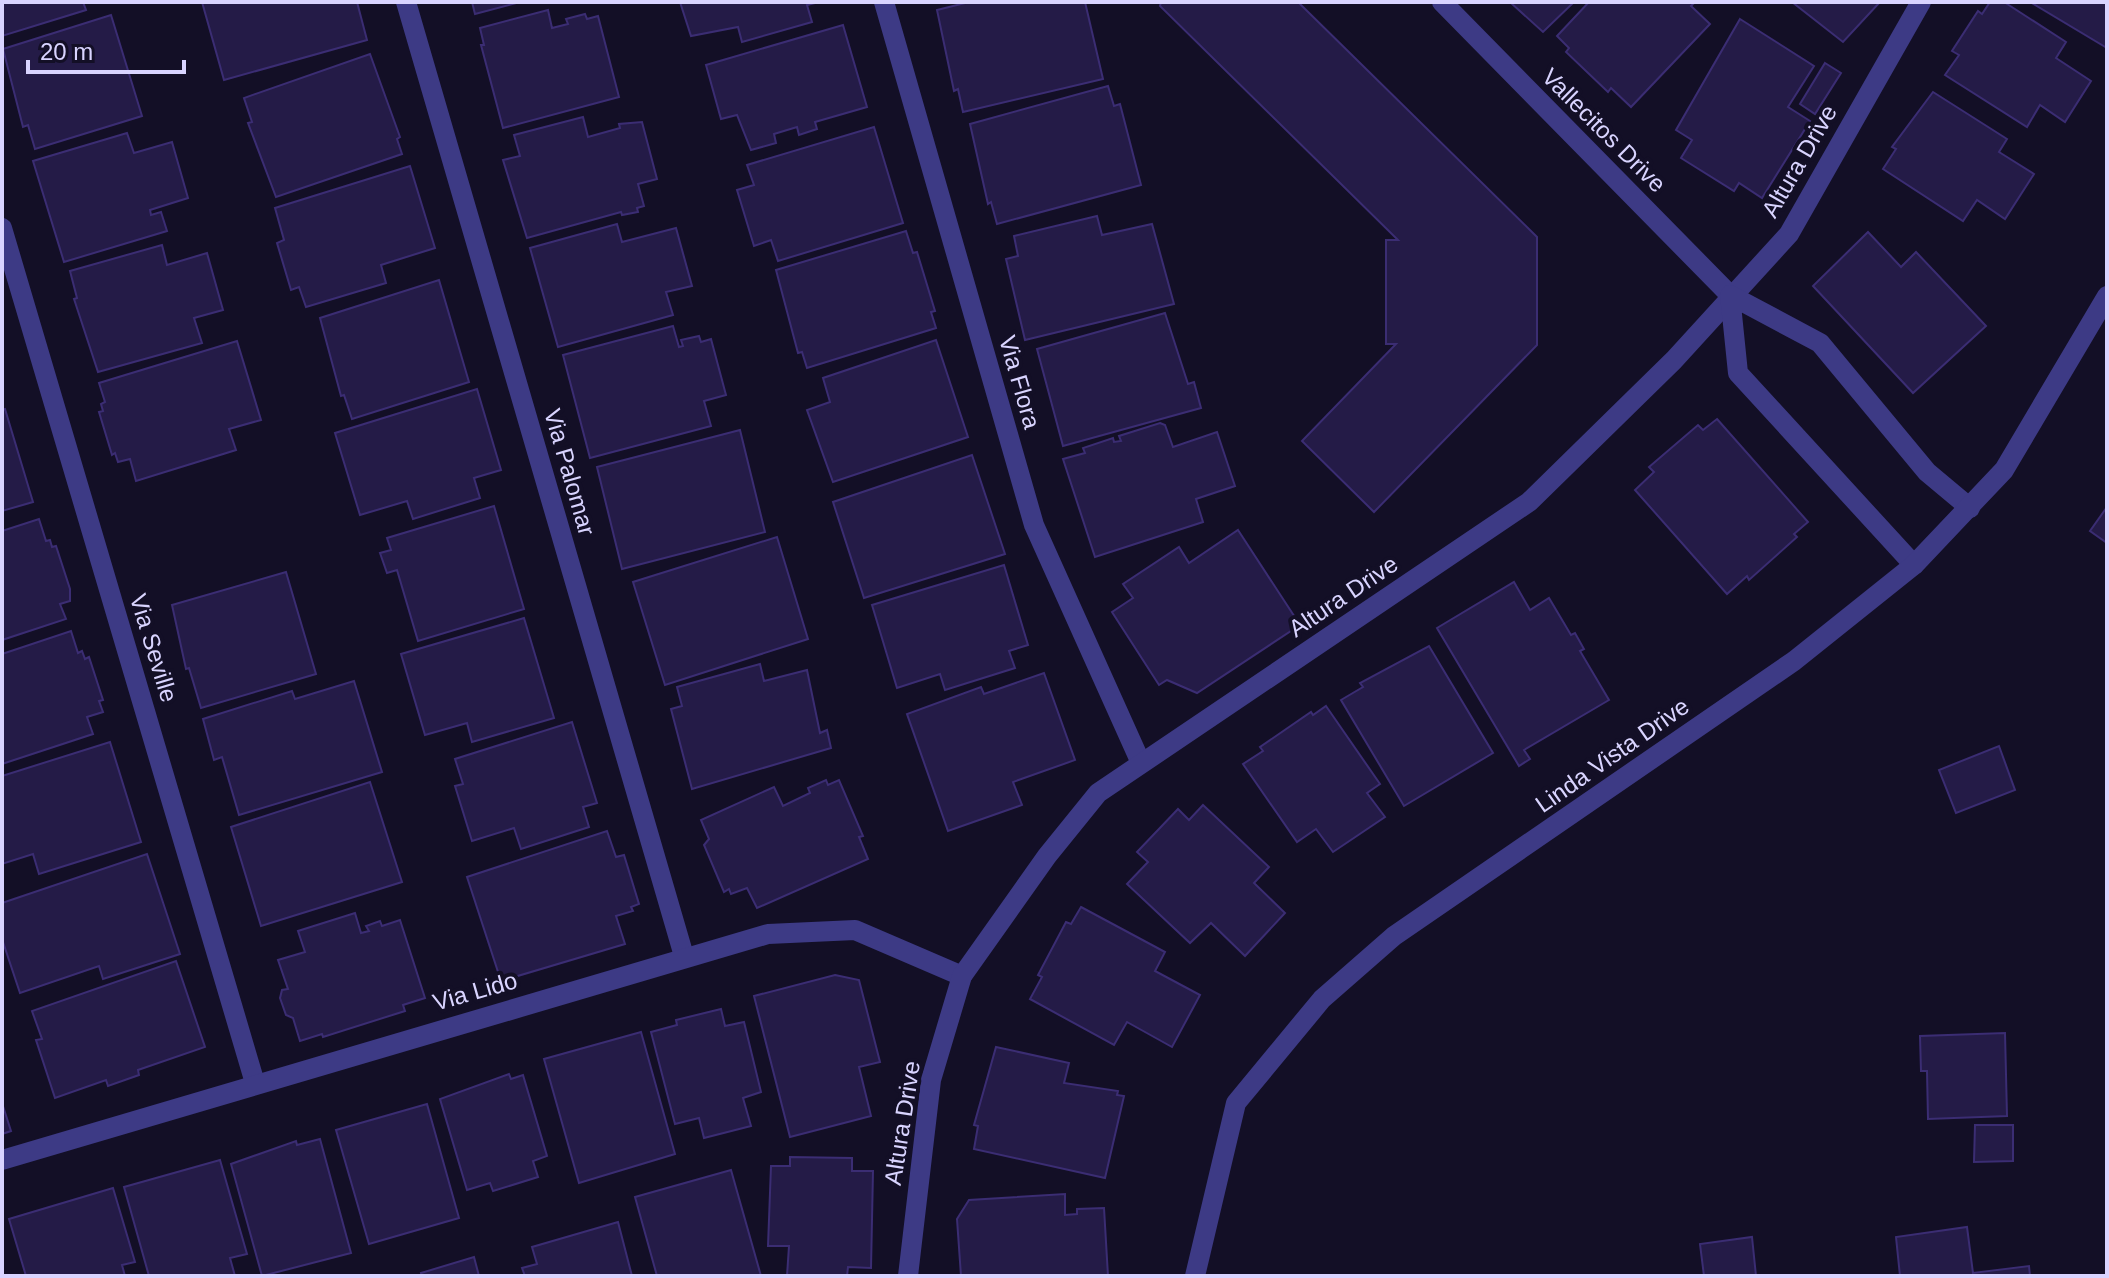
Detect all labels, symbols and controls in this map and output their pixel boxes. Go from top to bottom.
scale bar [28,24,184,74]
text: 20 m [40,38,93,65]
street label: Vallecitos Drive [1537,63,1671,197]
street label: Altura Drive [1756,100,1842,222]
street label: Via Flora [994,332,1046,432]
street label: Via Palomar [539,406,601,538]
street label: Altura Drive [1283,550,1403,642]
street label: Via Seville [125,591,183,705]
street label: Linda Vista Drive [1530,692,1694,818]
street label: Via Lido [430,966,520,1016]
street label: Altura Drive [879,1059,925,1187]

